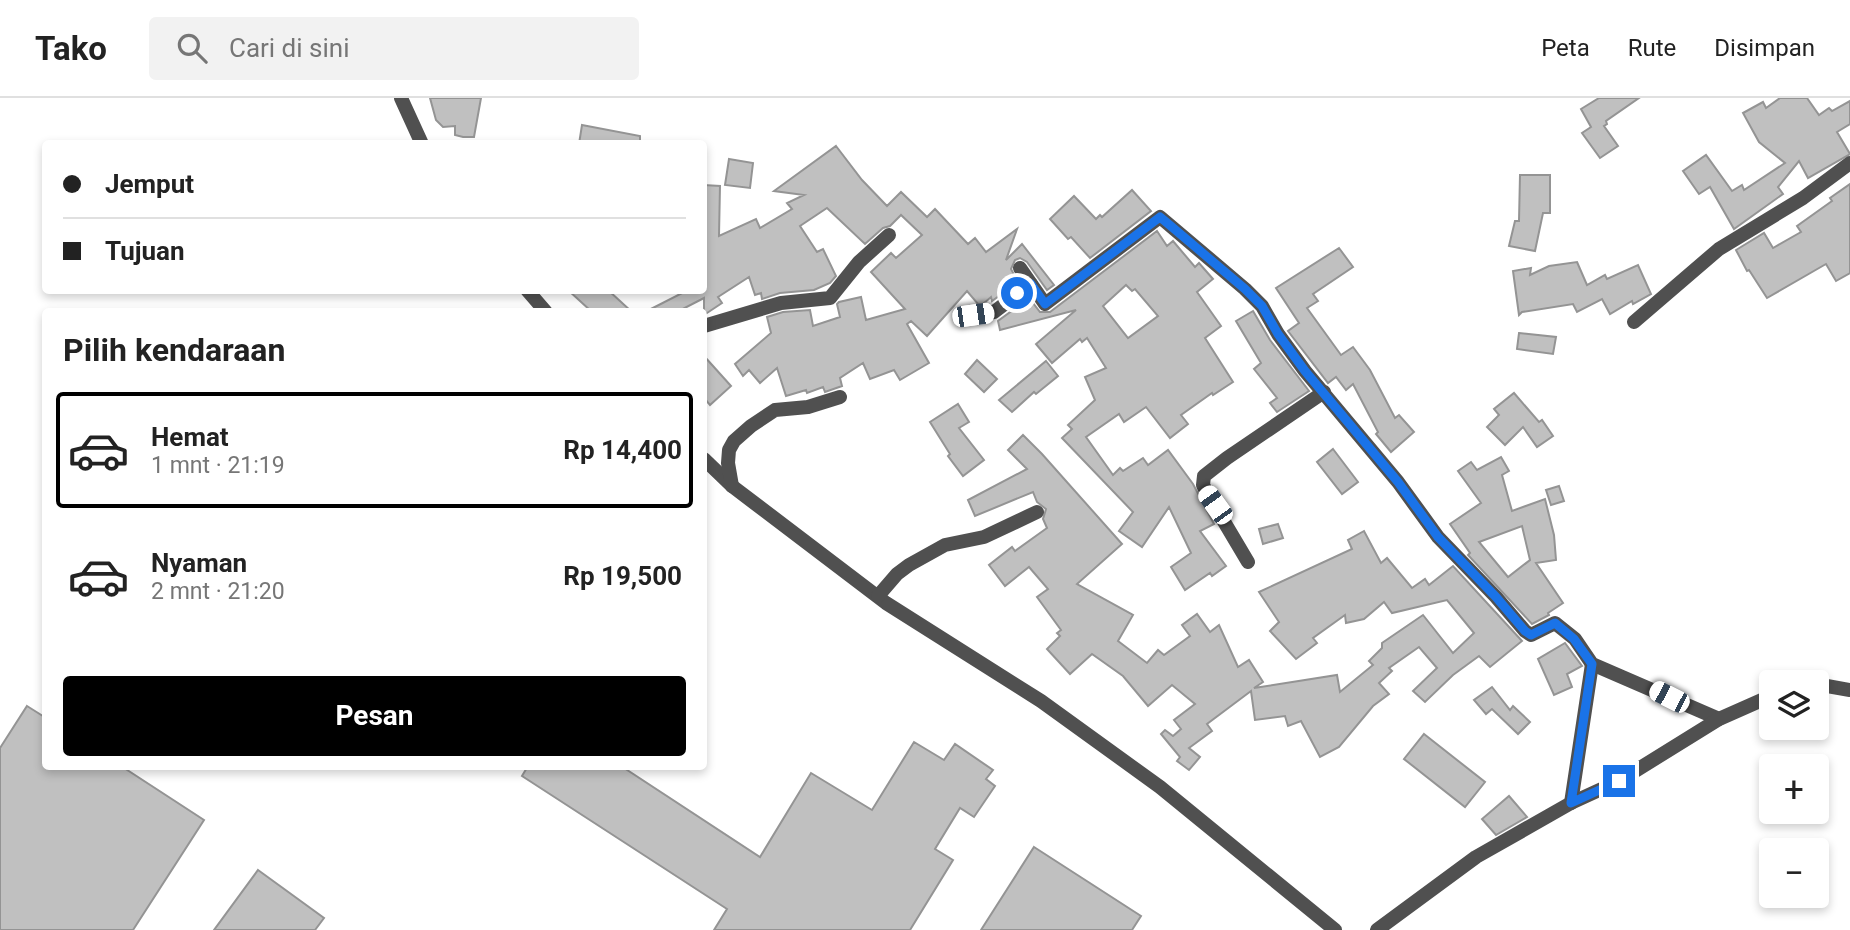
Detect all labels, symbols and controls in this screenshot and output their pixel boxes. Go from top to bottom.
search box [149,17,639,80]
text: Tako [35,29,107,68]
icon: search [173,29,211,67]
text: Cari di sini [229,33,349,63]
text: Peta [1541,34,1590,62]
text: Rute [1628,34,1676,62]
text: Disimpan [1714,34,1815,62]
text: Jemput [105,169,194,199]
text: Tujuan [105,236,185,266]
route start [1001,277,1033,309]
car [951,302,996,328]
text: Pilih kendaraan [63,331,285,369]
icon: car [67,419,130,482]
text: Hemat [151,422,229,452]
text: Rp 14,400 [563,435,682,465]
text: 1 mnt · 21:19 [151,452,285,479]
car [1195,482,1236,528]
icon: car [67,545,130,608]
text: Nyaman [151,548,247,578]
text: Rp 19,500 [563,561,682,591]
text: 2 mnt · 21:20 [151,578,285,605]
map controls [1759,670,1829,908]
button: layers [1759,670,1829,740]
button: Pesan [63,676,686,756]
car [1646,678,1693,716]
button: + [1759,754,1829,824]
route end [1603,765,1635,797]
button: − [1759,838,1829,908]

